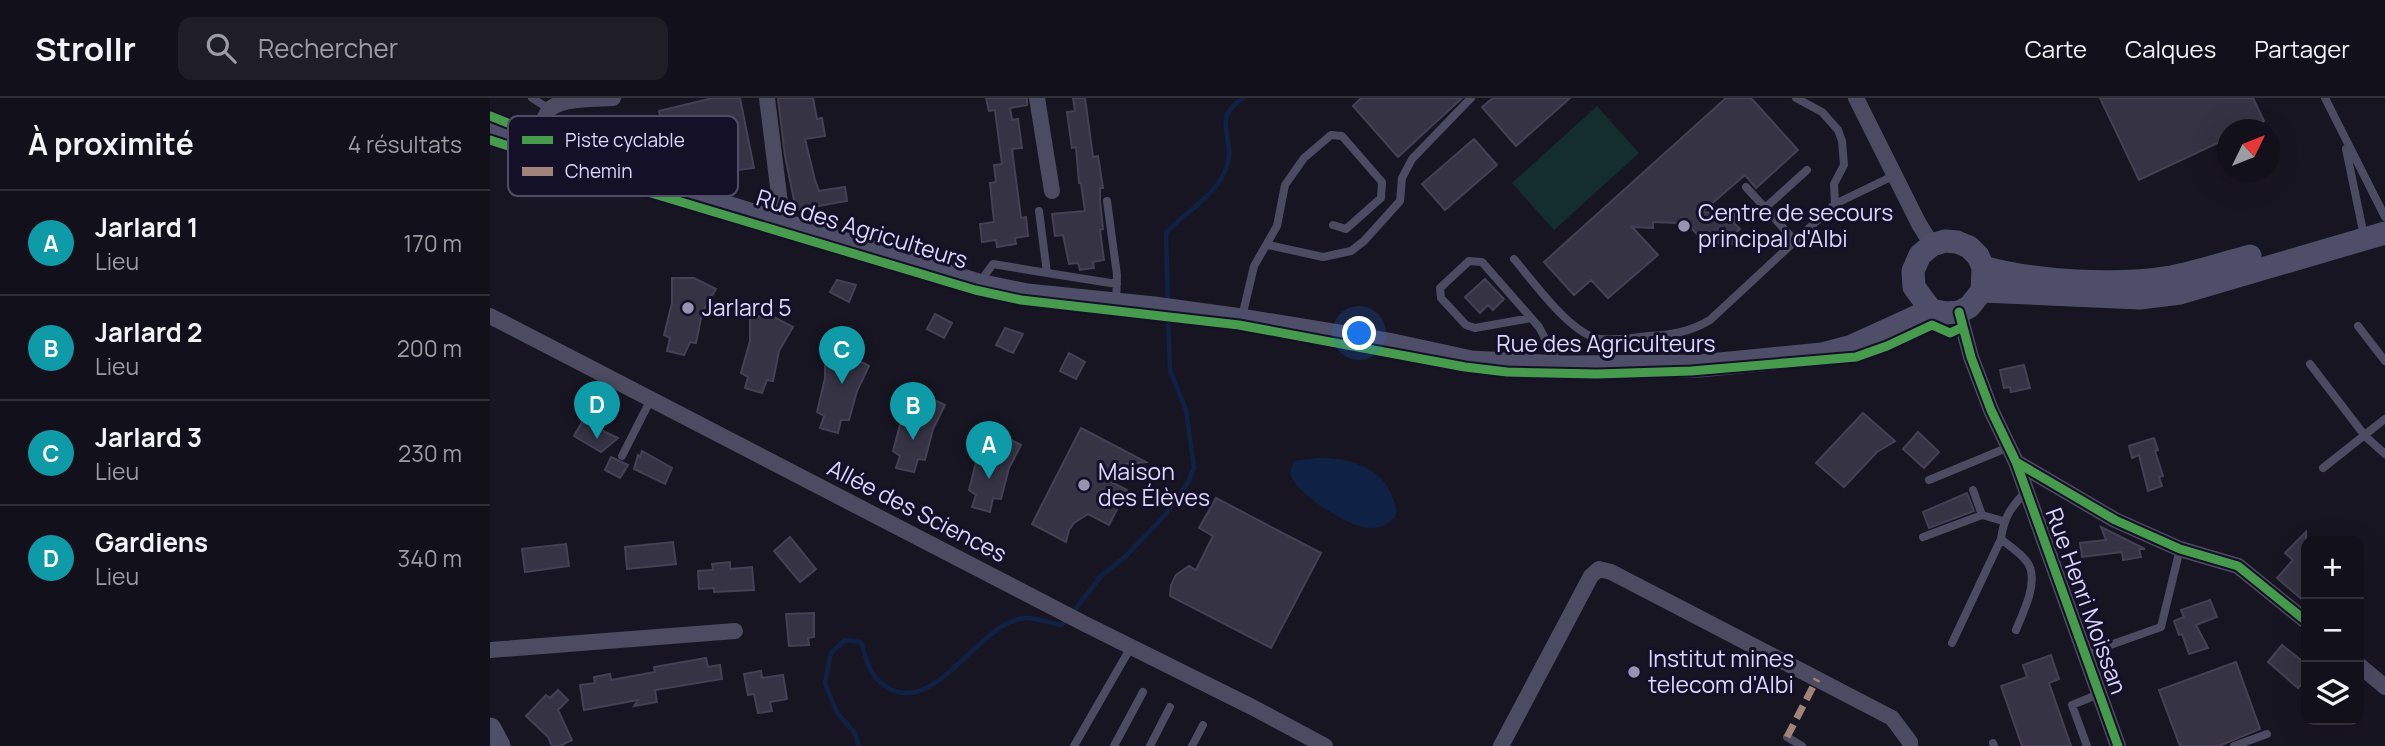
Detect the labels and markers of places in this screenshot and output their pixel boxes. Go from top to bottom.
place label: Centre de secours principal d'Albi [1698,196,1893,254]
marker: Centre de secours principal d'Albi [1676,218,1692,234]
place label: Jarlard 5 [702,291,791,323]
marker: Jarlard 5 [680,300,696,316]
pin: C [819,326,865,384]
pin: D [574,381,620,439]
pin: B [890,382,936,440]
pin: A [966,421,1012,479]
place label: Maison des Élèves [1098,455,1210,513]
marker: Maison des Élèves [1076,477,1092,493]
place label: Institut mines telecom d'Albi [1648,642,1794,700]
marker: Institut mines telecom d'Albi [1626,664,1642,680]

